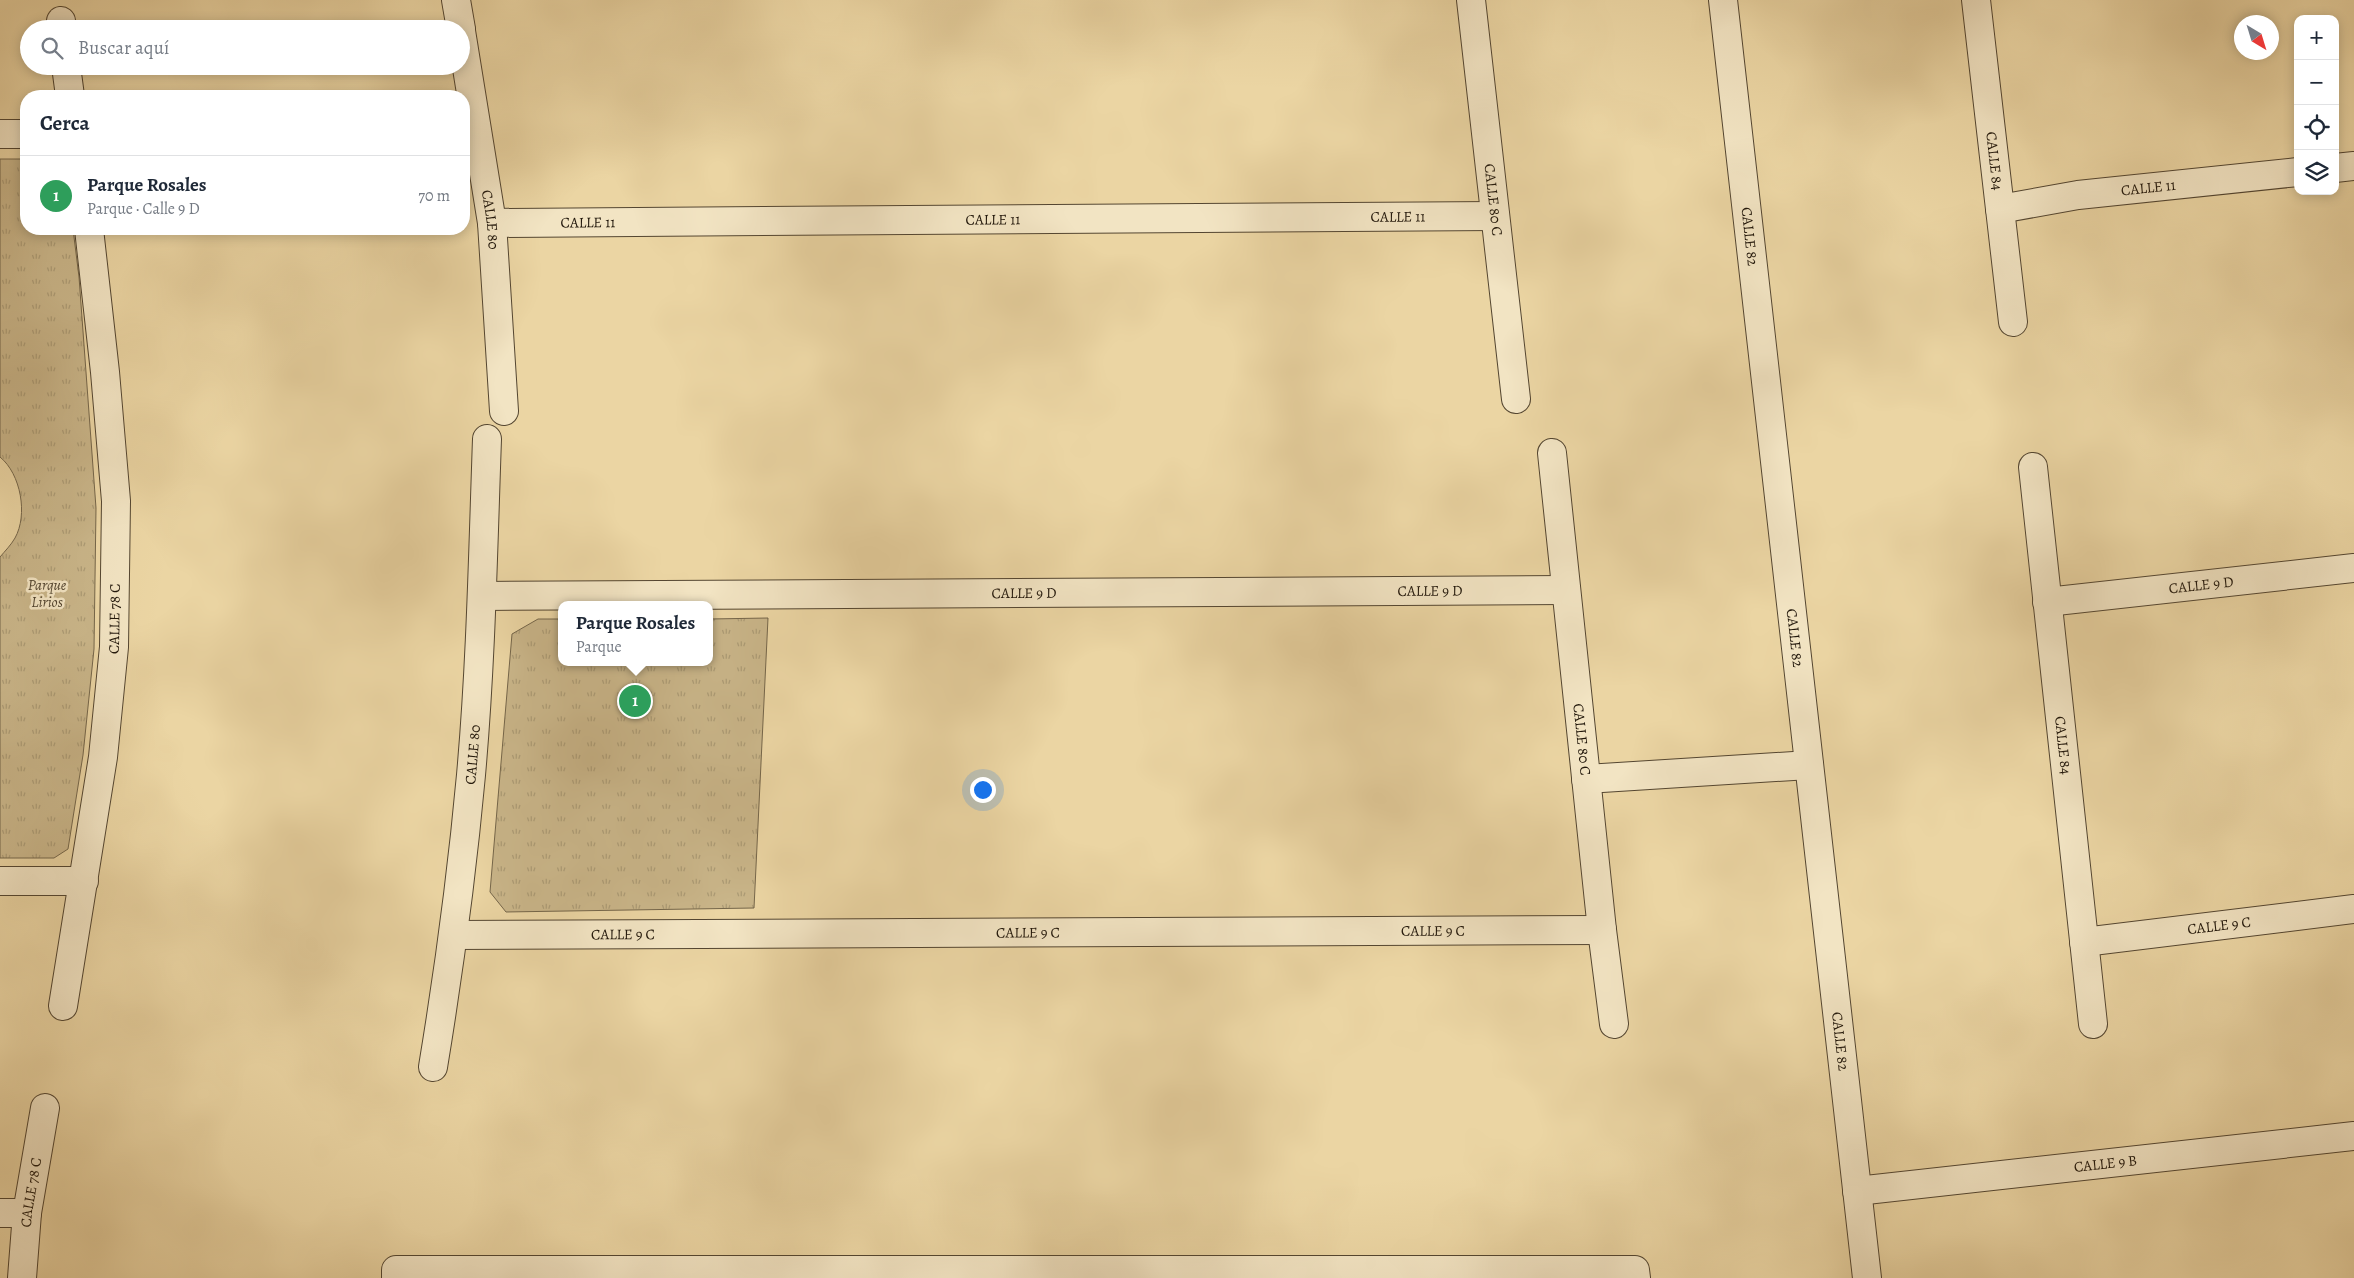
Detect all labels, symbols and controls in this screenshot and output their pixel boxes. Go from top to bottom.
north arrow [2234,15,2279,60]
map controls [2294,15,2339,195]
button: + [2294,15,2339,60]
search box [20,20,470,75]
icon: search [38,34,66,62]
text: Buscar aquí [78,35,169,61]
button: − [2294,60,2339,105]
button: locate [2294,105,2339,150]
text: Cerca [40,109,90,137]
street label: CALLE 84 [1981,131,2008,191]
button: layers [2294,150,2339,195]
street label: CALLE 80 C [1480,163,1508,237]
text: Parque Rosales [87,172,207,198]
street label: CALLE 11 [2120,175,2177,200]
text: 1 [53,185,59,207]
text: 70 m [418,185,450,207]
street label: CALLE 80 [477,188,504,250]
text: Parque · Calle 9 D [87,198,200,220]
street label: CALLE 11 [1370,206,1426,227]
street label: CALLE 82 [1736,206,1763,267]
street label: CALLE 11 [965,209,1021,230]
street label: CALLE 11 [560,212,616,233]
street label: CALLE 9 D [2168,571,2234,598]
park label: Parque Lirios [28,575,67,612]
street label: CALLE 9 D [1397,581,1463,601]
street label: CALLE 78 C [103,583,125,655]
street label: CALLE 9 D [991,583,1057,603]
popup [558,601,713,666]
street label: CALLE 82 [1782,607,1808,668]
text: Parque Rosales [576,610,695,636]
text: Parque [576,636,622,658]
pin: 1 [619,682,651,720]
street label: CALLE 80 C [1568,702,1596,776]
street label: CALLE 84 [2050,715,2076,776]
street label: CALLE 80 [460,724,485,785]
your location [970,777,996,803]
street label: CALLE 9 C [2186,912,2252,939]
street label: CALLE 9 C [1401,921,1465,941]
street label: CALLE 9 C [996,922,1060,943]
street label: CALLE 9 C [591,924,655,944]
street label: CALLE 82 [1827,1011,1854,1072]
street label: CALLE 9 B [2073,1150,2138,1177]
street label: CALLE 78 C [16,1156,46,1228]

